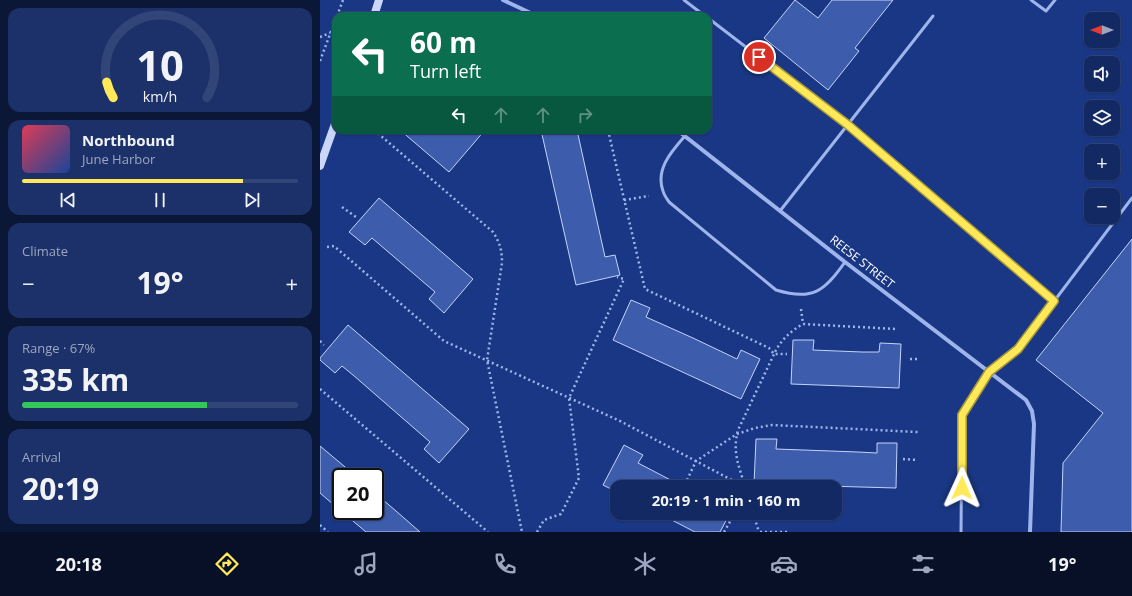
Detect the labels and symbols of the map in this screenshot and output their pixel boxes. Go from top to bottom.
north arrow [1084,12,1120,48]
pin [742,40,776,74]
street label: REESE STREET [826,231,898,292]
position arrow [941,467,983,509]
speed limit sign: 20 [332,468,384,520]

